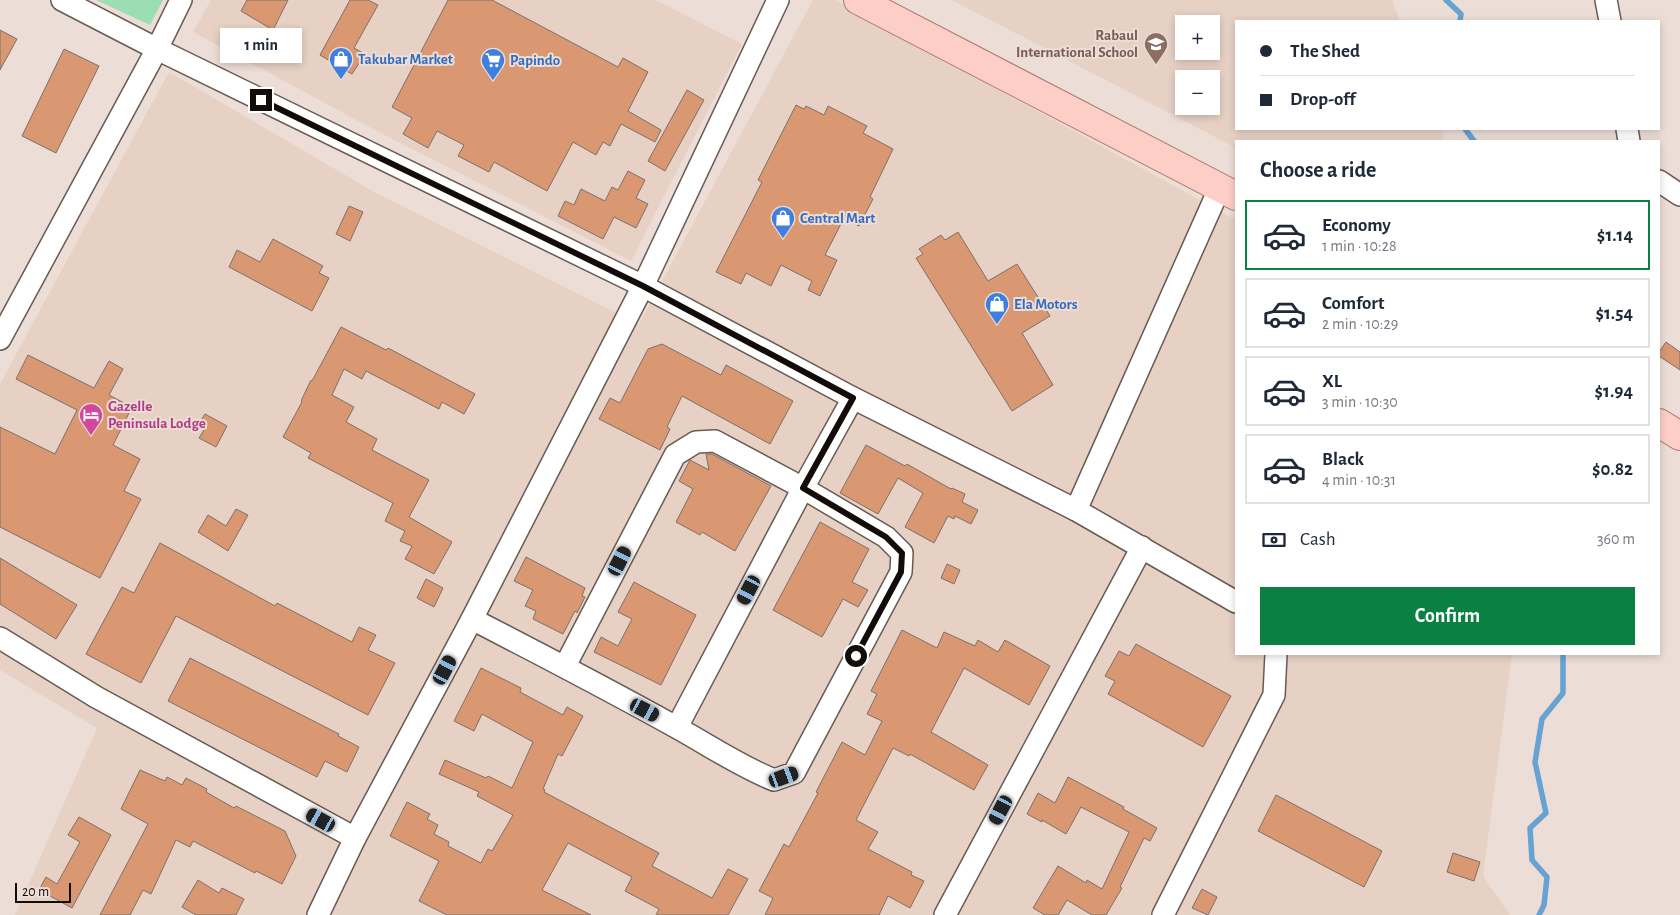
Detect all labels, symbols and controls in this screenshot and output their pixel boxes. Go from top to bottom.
map controls [1175,15,1220,115]
button: + [1175,15,1220,60]
callout: 1 min [220,28,302,62]
place label: Rabaul International School [1016,28,1138,60]
school or university icon: Rabaul International School [1143,31,1169,65]
text: 1 min [244,37,278,53]
text: The Shed [1290,42,1360,61]
shop icon: Takubar Market [328,46,354,80]
supermarket icon: Papindo [480,47,506,81]
place label: Takubar Market [358,52,453,67]
place label: Papindo [510,53,560,68]
button: − [1175,70,1220,115]
route end [250,89,272,111]
text: Drop-off [1290,90,1355,109]
text: Choose a ride [1260,159,1376,181]
shop icon: Central Mart [770,205,796,239]
place label: Central Mart [800,211,875,226]
icon: car [1262,213,1307,258]
text: Economy [1322,216,1391,235]
text: $1.14 [1597,226,1633,245]
text: 1 min · 10:28 [1322,238,1397,254]
shop icon: Ela Motors [984,291,1010,325]
icon: car [1262,291,1307,336]
text: Comfort [1322,294,1384,313]
place label: Ela Motors [1014,297,1078,312]
text: $1.54 [1595,304,1633,323]
text: 2 min · 10:29 [1322,316,1398,332]
icon: car [1262,369,1307,414]
text: XL [1322,372,1342,391]
text: $1.94 [1595,382,1633,401]
text: 3 min · 10:30 [1322,394,1398,410]
place label: Gazelle Peninsula Lodge [108,399,206,431]
hotel icon: Gazelle Peninsula Lodge [78,402,104,436]
icon: car [1262,447,1307,492]
text: Black [1322,450,1364,469]
text: $0.82 [1592,460,1633,479]
text: 4 min · 10:31 [1322,472,1396,488]
icon: cash [1260,526,1288,554]
text: Cash [1300,530,1336,549]
text: 360 m [1597,531,1635,547]
car [606,544,633,578]
car [735,573,762,607]
button: Confirm [1260,587,1635,645]
route start [845,645,867,667]
car [431,653,458,687]
car [628,696,661,724]
car [767,765,800,789]
car [987,793,1014,827]
car [304,806,337,834]
scale bar [15,880,71,903]
text: 20 m [22,885,49,899]

